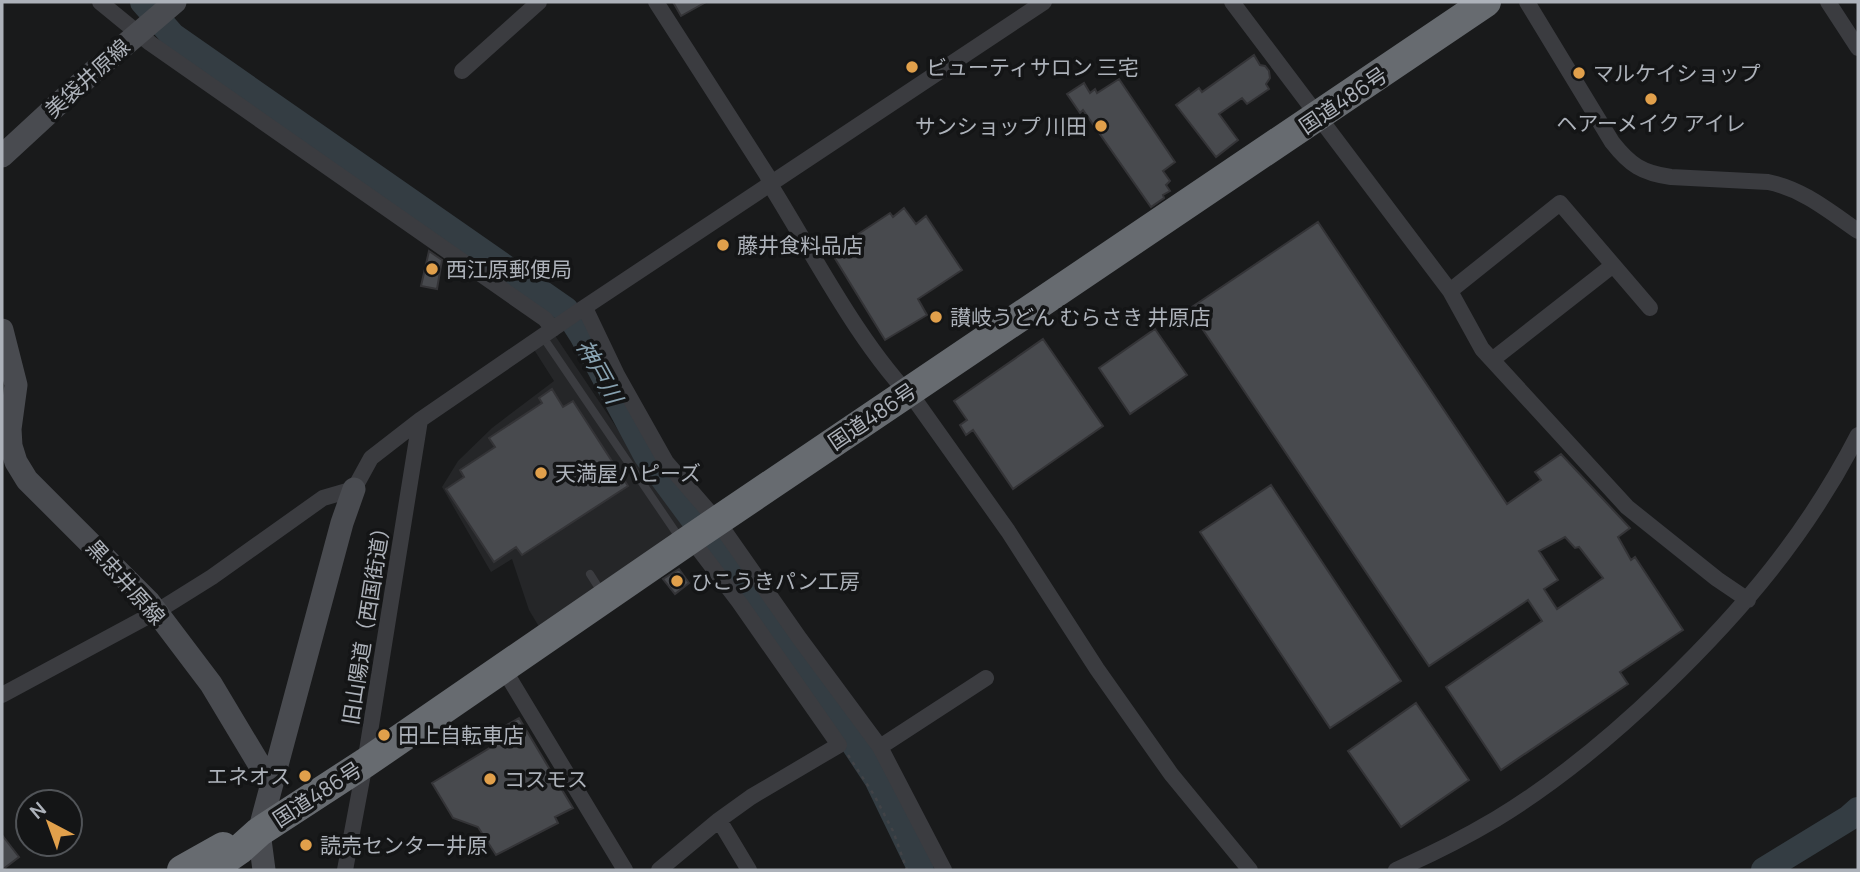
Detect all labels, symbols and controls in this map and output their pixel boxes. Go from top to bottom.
street label: 美袋井原線 [39,32,135,124]
place label: ビューティサロン 三宅 [926,53,1139,81]
marker: ビューティサロン 三宅 [904,59,920,75]
place label: マルケイショップ [1593,59,1761,87]
street label: 国道486号 [1293,60,1393,140]
marker: マルケイショップ [1571,65,1587,81]
marker: ヘアーメイク アイレ [1643,91,1659,107]
place label: ヘアーメイク アイレ [1556,109,1746,137]
place label: サンショップ 川田 [915,112,1087,140]
marker: サンショップ 川田 [1093,118,1109,134]
place label: 藤井食料品店 [737,231,863,259]
marker: 藤井食料品店 [715,237,731,253]
place label: 西江原郵便局 [446,255,572,283]
marker: 西江原郵便局 [424,261,440,277]
place label: 讃岐うどん むらさき 井原店 [950,303,1210,331]
marker: 讃岐うどん むらさき 井原店 [928,309,944,325]
water label: 神戸川 [569,333,632,412]
street label: 国道486号 [822,376,922,456]
place label: 天満屋ハピーズ [555,459,701,487]
marker: 天満屋ハピーズ [533,465,549,481]
street label: 旧山陽道（西国街道） [336,515,396,727]
street label: 黒忠井原線 [80,534,172,630]
place label: ひこうきパン工房 [691,567,860,595]
marker: ひこうきパン工房 [669,573,685,589]
place label: 田上自転車店 [398,721,524,749]
marker: 田上自転車店 [376,727,392,743]
street label: 国道486号 [267,755,367,833]
place label: エネオス [207,762,291,790]
place label: コスモス [504,765,588,793]
marker: エネオス [297,768,313,784]
marker: コスモス [482,771,498,787]
north arrow [14,788,84,858]
text: N [24,796,52,824]
place label: 読売センター井原 [320,831,488,859]
marker: 読売センター井原 [298,837,314,853]

